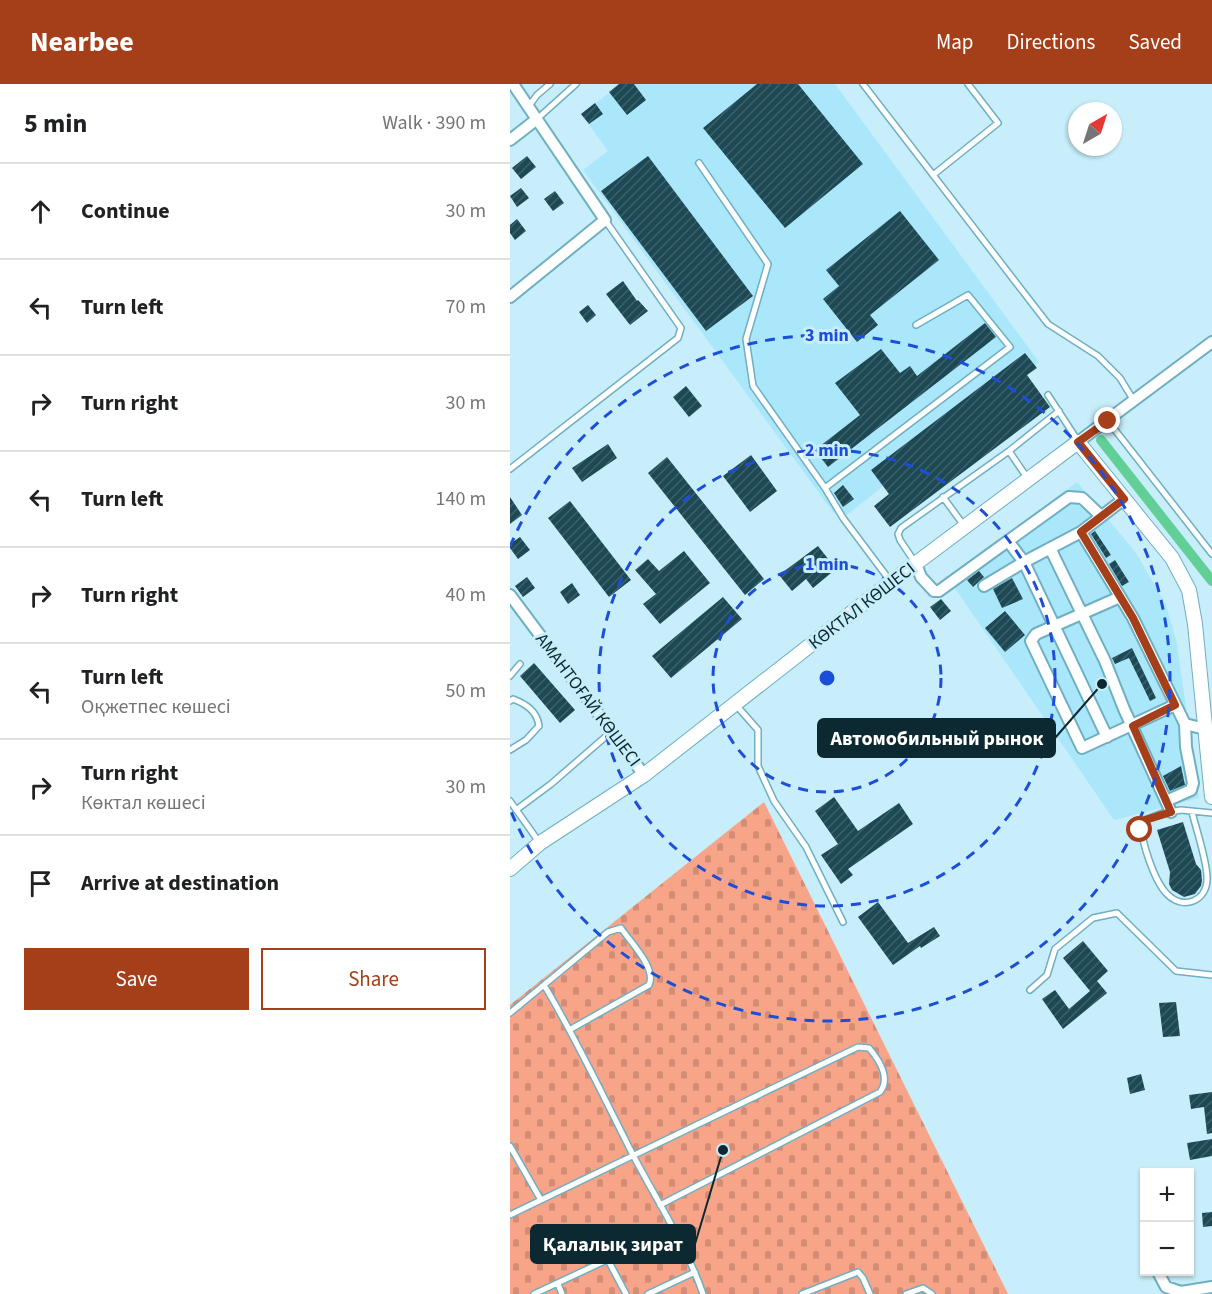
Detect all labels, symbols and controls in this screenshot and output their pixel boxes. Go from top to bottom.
text: Nearbee [30,22,134,62]
text: Map [936,27,974,57]
text: Directions [1007,27,1095,57]
text: Saved [1128,27,1182,57]
north arrow [1068,102,1122,156]
text: 5 min [24,105,87,142]
text: Walk · 390 m [382,109,486,137]
icon: ahead [24,195,57,228]
text: Continue [81,195,170,227]
text: 30 m [446,197,486,225]
icon: left [24,291,57,324]
text: Turn left [81,291,163,323]
text: 70 m [446,293,486,321]
text: 3 min [805,323,849,348]
icon: right [24,387,57,420]
text: Turn right [81,387,178,419]
text: 30 m [446,389,486,417]
route end [1094,407,1120,433]
text: 2 min [805,438,849,463]
icon: left [24,483,57,516]
text: Turn left [81,483,163,515]
text: 140 m [436,485,486,513]
text: 1 min [805,552,849,577]
street label: КӨКТАЛ КӨШЕСІ [804,556,920,656]
icon: right [24,579,57,612]
text: Turn right [81,579,178,611]
text: 40 m [446,581,486,609]
street label: АМАНТОҒАЙ КӨШЕСІ [529,628,647,772]
text: Turn left [81,661,163,693]
centre of rings [817,668,837,688]
icon: left [24,675,57,708]
text: 50 m [446,677,486,705]
text: Оқжетпес көшесі [81,693,231,721]
callout: Автомобильный рынок [818,719,1055,757]
text: Автомобильный рынок [829,725,1044,753]
text: Turn right [81,757,178,789]
icon: right [24,771,57,804]
text: 30 m [446,773,486,801]
text: Көктал көшесі [81,789,206,817]
route start [1126,816,1152,842]
icon: arrive [24,867,57,900]
text: Arrive at destination [81,867,279,899]
button: Save [24,948,249,1010]
button: Share [261,948,486,1010]
map controls [1140,1168,1194,1276]
button: + [1140,1168,1194,1222]
button: − [1140,1222,1194,1276]
callout: Қалалық зират [531,1225,695,1263]
text: Қалалық зират [543,1231,683,1259]

